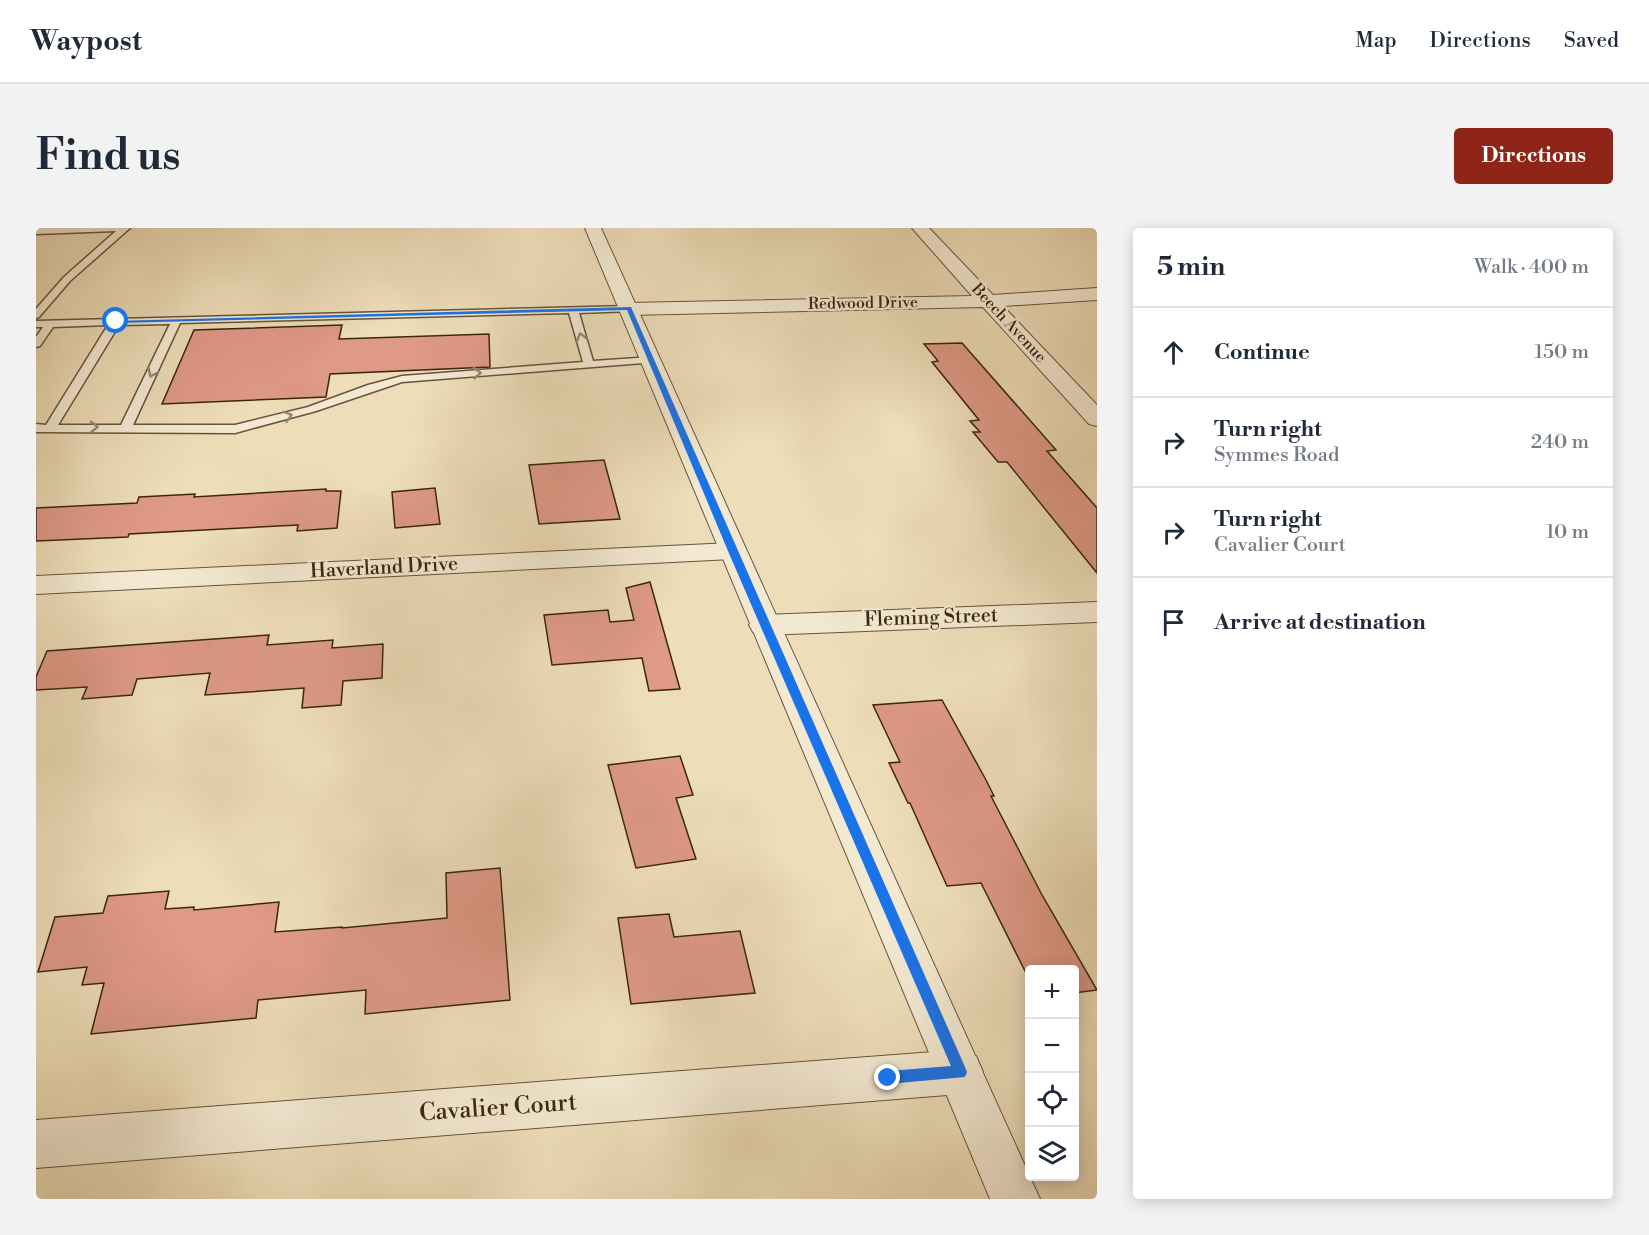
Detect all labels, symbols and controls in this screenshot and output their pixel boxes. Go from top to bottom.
text: Waypost [30,24,142,59]
text: Map [1355,28,1397,54]
text: Directions [1430,28,1531,54]
text: Saved [1564,28,1619,54]
button: Directions [1454,128,1613,184]
text: Find us [36,130,180,183]
text: 5 min [1157,251,1225,283]
text: Walk · 400 m [1474,255,1589,280]
street label: Beech Avenue [967,279,1051,367]
street label: Redwood Drive [808,292,918,314]
route start [102,307,128,333]
one-way arrow [576,332,588,343]
icon: ahead [1157,336,1190,369]
text: Continue [1214,339,1310,366]
text: 150 m [1534,340,1589,365]
one-way arrow [148,366,160,377]
one-way arrow [472,367,481,380]
one-way arrow [282,411,293,423]
text: Turn right [1214,416,1322,443]
one-way arrow [90,421,99,433]
icon: right [1157,426,1190,459]
text: 240 m [1531,430,1589,455]
text: Symmes Road [1214,443,1339,468]
text: Turn right [1214,506,1322,533]
icon: right [1157,516,1190,549]
text: 10 m [1546,520,1589,545]
text: Cavalier Court [1214,533,1346,558]
street label: Haverland Drive [309,552,459,584]
street label: Fleming Street [864,603,998,633]
icon: arrive [1157,606,1190,639]
text: Arrive at destination [1214,609,1426,636]
map controls [1025,965,1079,1181]
button: + [1025,965,1079,1019]
button: − [1025,1019,1079,1073]
route end [874,1064,900,1090]
button: locate [1025,1073,1079,1127]
street label: Cavalier Court [418,1087,578,1128]
button: layers [1025,1127,1079,1181]

